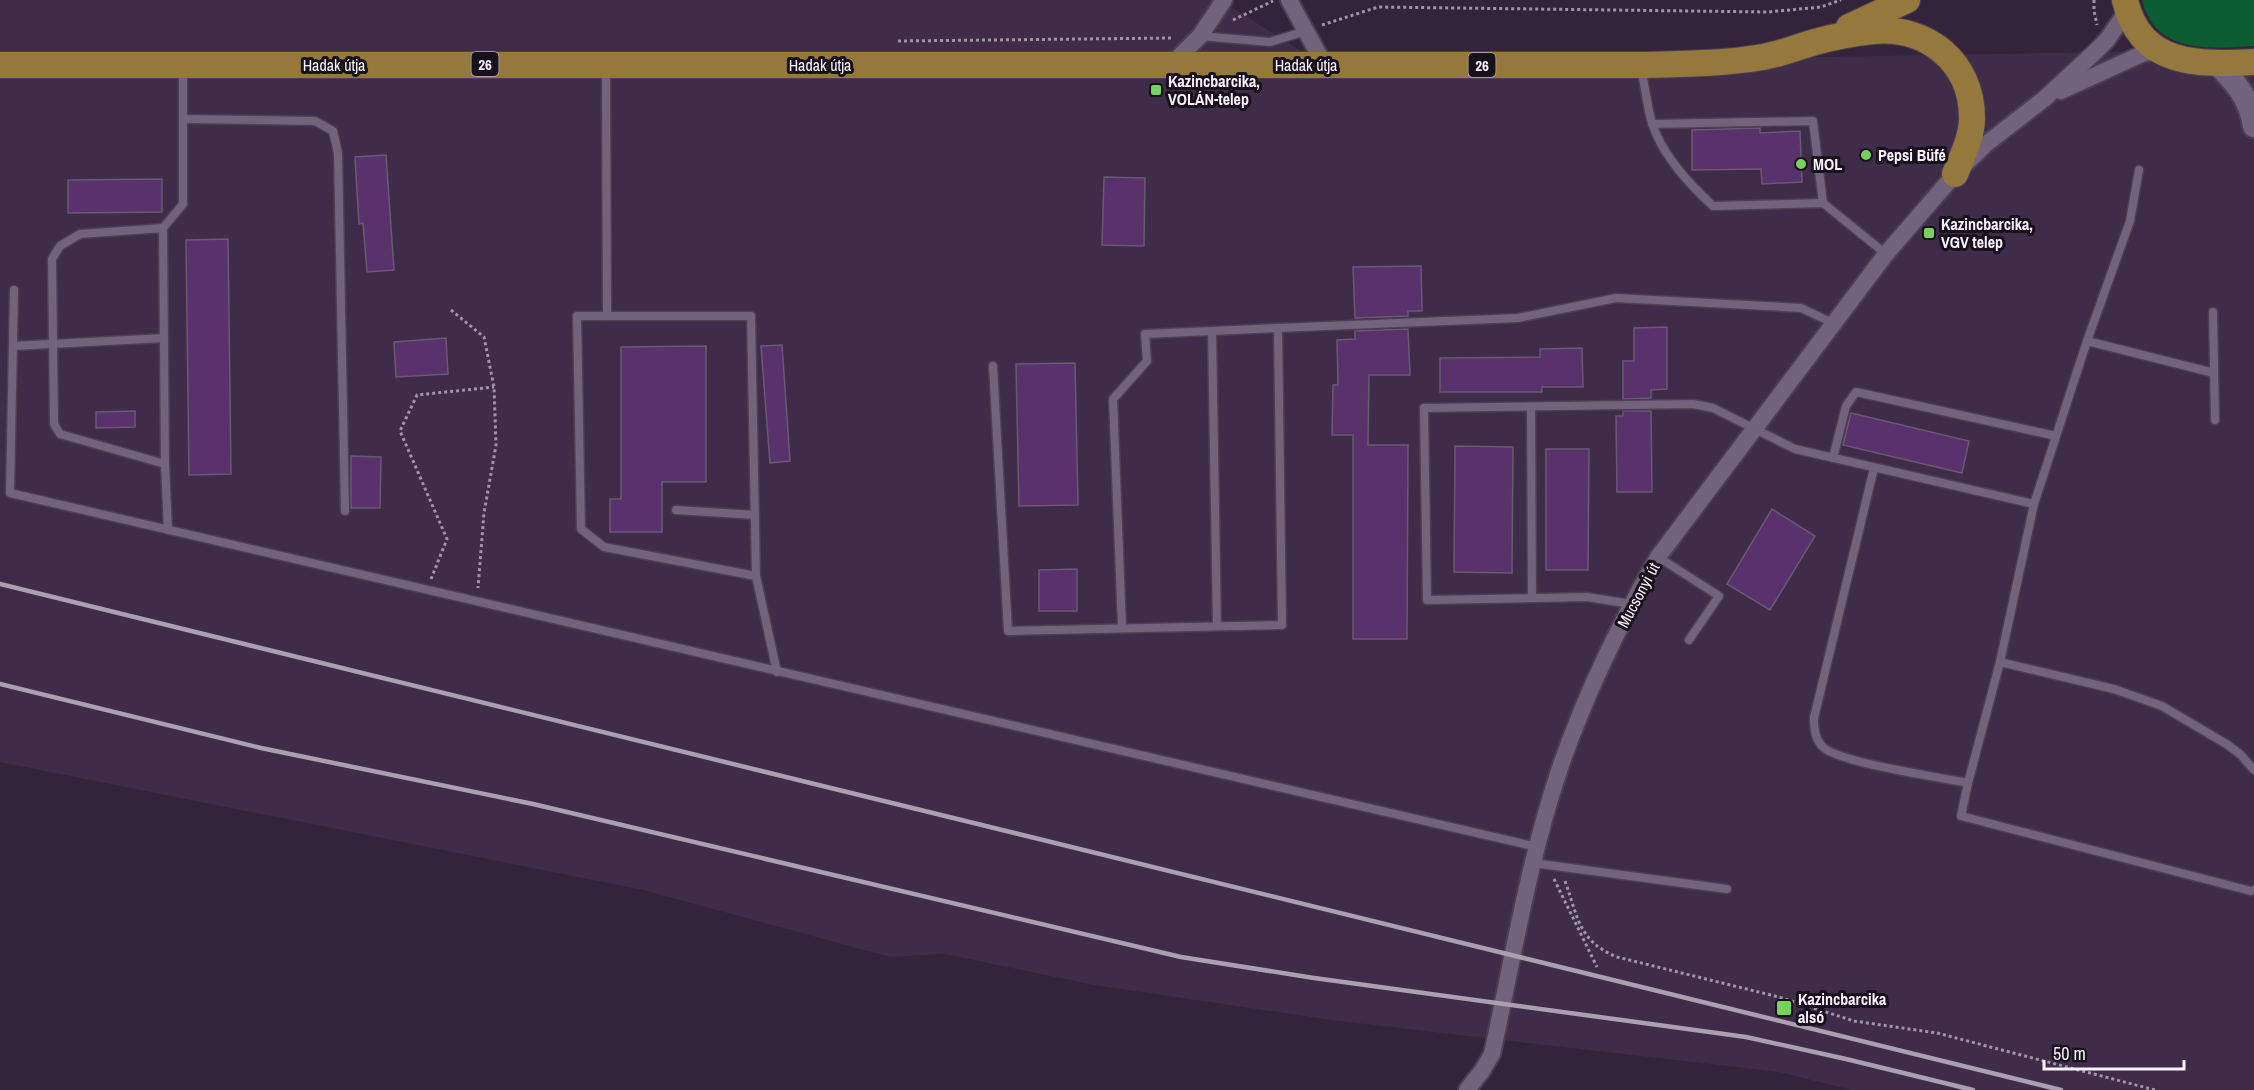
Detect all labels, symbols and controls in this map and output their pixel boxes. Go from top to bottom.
road number: 26 [472,52,498,76]
road number: 26 [1468,53,1496,77]
street label: Hadak útja [303,54,366,76]
street label: Hadak útja [789,54,852,76]
street label: Hadak útja [1275,54,1338,76]
place label: Kazincbarcika, VOLÁN-telep [1168,70,1260,110]
marker: Kazincbarcika, VOLÁN-telep [1149,83,1163,97]
place label: Pepsi Büfé [1878,144,1946,166]
marker: Pepsi Büfé [1859,148,1873,162]
place label: MOL [1813,153,1842,175]
marker: MOL [1794,157,1808,171]
place label: Kazincbarcika, VGV telep [1941,213,2033,253]
marker: Kazincbarcika, VGV telep [1922,226,1936,240]
street label: Mucsonyi út [1612,558,1664,631]
place label: Kazincbarcika alsó [1798,988,1887,1028]
marker: Kazincbarcika alsó [1775,999,1793,1017]
scale bar [2044,1033,2184,1071]
text: 50 m [2053,1041,2086,1066]

